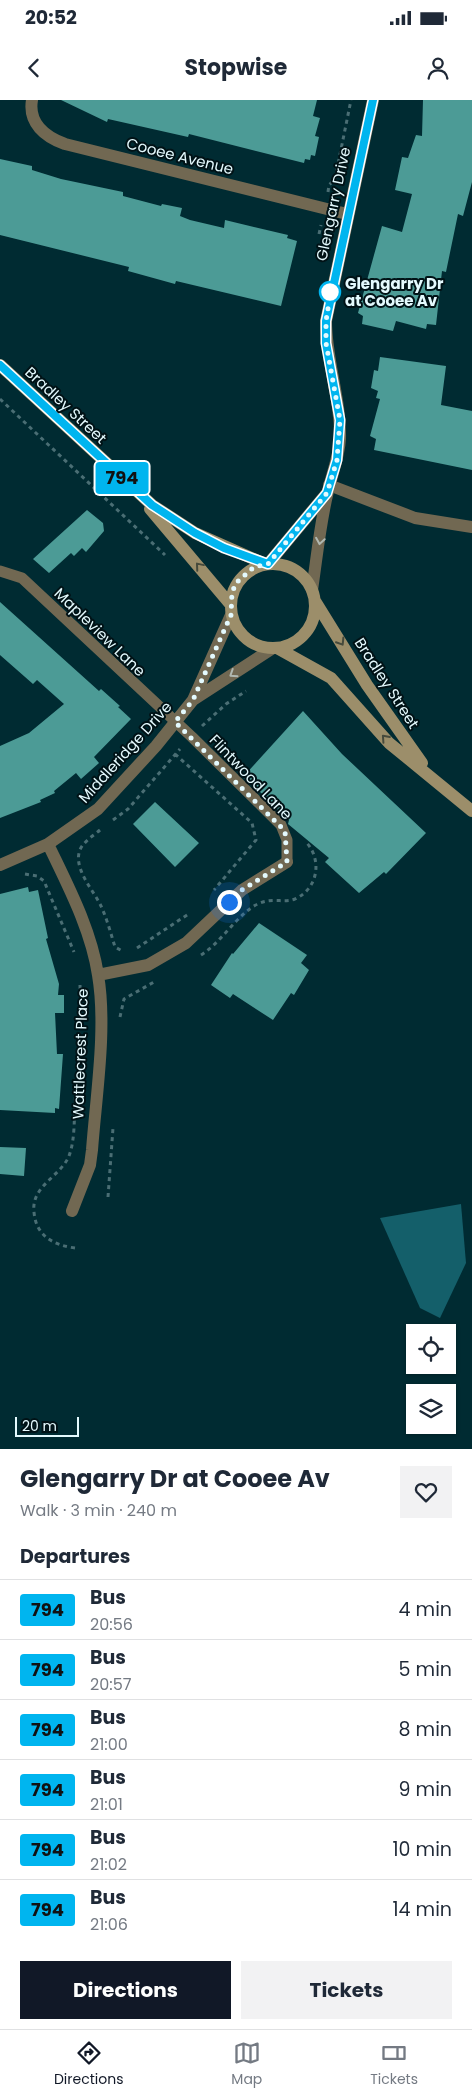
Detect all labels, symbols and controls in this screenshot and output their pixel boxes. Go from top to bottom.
text: 20:52 [25,4,77,31]
text: Stopwise [185,52,287,83]
icon: back [20,54,48,82]
icon: person [424,54,452,82]
street label: Cooee Avenue [124,133,236,179]
street label: Glengarry Drive [311,145,355,263]
place label: Glengarry Dr at Cooee Av [345,273,444,311]
marker: Glengarry Dr at Cooee Av [319,281,341,303]
street label: Bradley Street [21,362,111,448]
line badge: 794 [93,462,151,494]
text: 794 [106,465,138,490]
one-way arrow [315,537,325,545]
one-way arrow [197,563,205,572]
street label: Mapleview Lane [50,583,150,681]
street label: Bradley Street [350,633,424,733]
one-way arrow [334,637,344,646]
one-way arrow [229,668,238,678]
street label: Middleridge Drive [74,697,176,807]
street label: Flintwood Lane [205,730,297,824]
one-way arrow [382,735,391,744]
your location [217,890,242,915]
street label: Wattlecrest Place [67,988,93,1120]
map controls [406,1324,456,1434]
button: locate [406,1324,456,1374]
button: layers [406,1384,456,1434]
scale bar [15,1414,79,1437]
text: 20 m [22,1416,57,1436]
text: Glengarry Dr at Cooee Av [20,1462,330,1495]
button: heart [400,1466,452,1518]
text: Walk · 3 min · 240 m [20,1499,177,1522]
text: Departures [20,1543,130,1570]
text: Bus [90,1584,126,1611]
text: 4 min [399,1596,452,1623]
text: 794 [31,1597,64,1622]
text: 20:56 [90,1613,133,1636]
text: Bus [90,1644,126,1671]
text: 5 min [399,1656,452,1683]
text: 794 [31,1657,64,1682]
text: 20:57 [90,1673,131,1696]
text: Bus [90,1704,126,1731]
text: 8 min [399,1716,452,1743]
text: 794 [31,1717,64,1742]
text: 21:00 [90,1733,128,1756]
text: Bus [90,1764,126,1791]
text: 9 min [399,1776,452,1803]
text: 794 [31,1777,64,1802]
text: 21:01 [90,1793,123,1816]
text: Bus [90,1824,126,1851]
text: 10 min [393,1836,452,1863]
text: 794 [31,1837,64,1862]
text: 21:02 [90,1853,127,1876]
text: Bus [90,1884,126,1911]
text: 14 min [392,1896,452,1923]
text: 794 [31,1897,64,1922]
text: 21:06 [90,1913,128,1936]
button: Directions [20,1961,231,2019]
button: Tickets [241,1961,452,2019]
tab: Directions [54,2039,123,2090]
tab: Map [231,2039,262,2090]
tab: Tickets [370,2039,418,2090]

